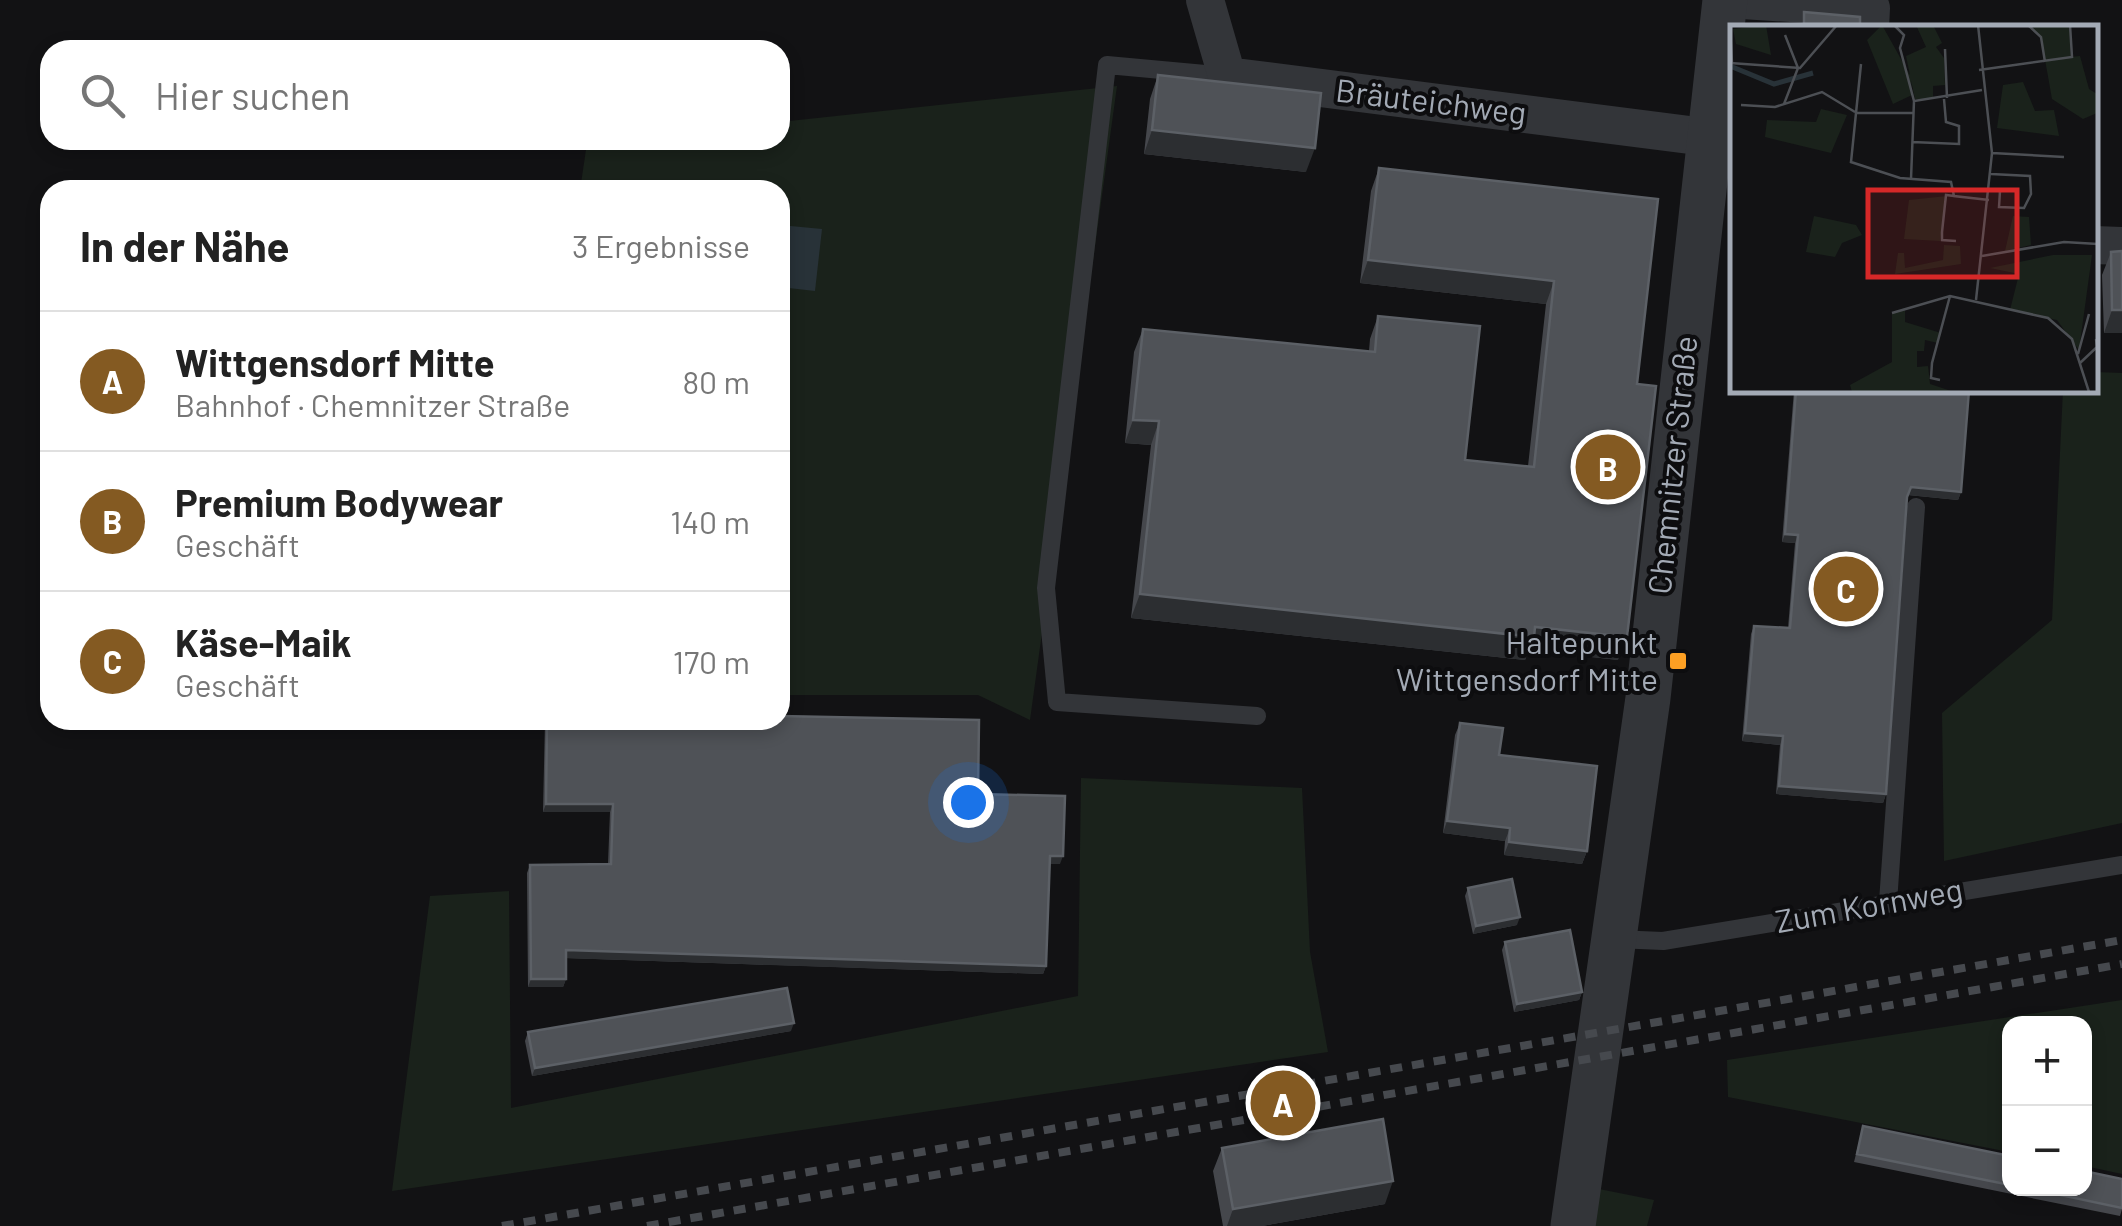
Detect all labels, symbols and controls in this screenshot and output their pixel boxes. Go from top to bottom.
inset map [1730,25,2097,392]
search box [40,40,790,150]
icon: search [75,68,130,123]
street label: Bräuteichweg [1334,69,1529,131]
text: Hier suchen [155,72,351,118]
text: In der Nähe [80,220,289,270]
text: 3 Ergebnisse [572,226,750,264]
street label: Chemnitzer Straße [1639,334,1703,596]
text: Wittgensdorf Mitte [175,339,495,385]
text: A [102,362,123,400]
text: 80 m [682,362,750,400]
text: Bahnhof · Chemnitzer Straße [175,385,570,423]
pin: B [1576,430,1640,504]
text: Premium Bodywear [175,479,503,525]
text: B [103,502,122,540]
text: 140 m [670,502,750,540]
text: Geschäft [175,525,300,563]
pin: C [1814,552,1878,626]
text: Käse-Maik [175,619,351,665]
place label: Haltepunkt Wittgensdorf Mitte [1396,622,1658,697]
text: C [103,642,122,680]
text: 170 m [673,642,750,680]
marker: Haltepunkt Wittgensdorf Mitte [1667,650,1689,672]
text: Geschäft [175,665,300,703]
your location [943,777,994,828]
street label: Zum Kornweg [1772,869,1965,939]
map controls [2002,1016,2092,1196]
button: + [2002,1016,2092,1106]
pin: A [1250,1066,1316,1140]
button: − [2002,1106,2092,1196]

